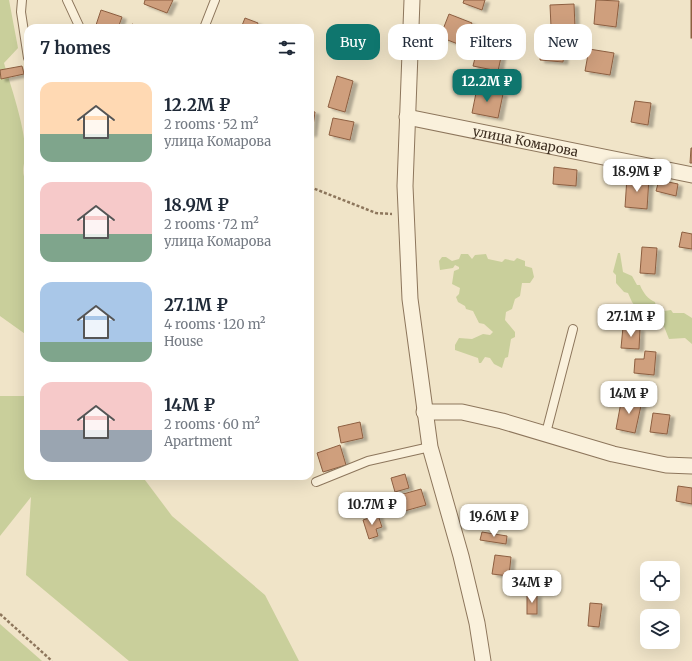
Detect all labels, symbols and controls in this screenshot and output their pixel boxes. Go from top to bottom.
chip: Buy [326,24,380,60]
chip: Rent [388,24,448,60]
chip: Filters [456,24,526,60]
chip: New [534,24,592,60]
text: 7 homes [40,37,111,59]
icon: filters [276,37,298,59]
pin: 12.2M ₽ [450,69,524,103]
text: 12.2M ₽ [462,73,512,90]
text: 12.2M ₽ [164,94,231,116]
icon: home [72,98,120,146]
text: 2 rooms · 52 m² [164,116,258,133]
street label: улица Комарова [471,122,580,160]
text: улица Комарова [164,133,271,150]
pin: 18.9M ₽ [600,159,674,193]
text: 18.9M ₽ [612,163,662,180]
text: 18.9M ₽ [164,194,229,216]
icon: home [72,198,120,246]
text: 2 rooms · 72 m² [164,216,259,233]
text: улица Комарова [164,233,271,250]
text: 27.1M ₽ [164,294,228,316]
icon: home [72,298,120,346]
pin: 27.1M ₽ [594,304,668,338]
text: 27.1M ₽ [606,308,656,325]
text: 4 rooms · 120 m² [164,316,265,333]
text: House [164,333,203,350]
pin: 14M ₽ [601,381,657,415]
text: 14M ₽ [609,385,649,402]
text: 14M ₽ [164,394,215,416]
icon: home [72,398,120,446]
text: 2 rooms · 60 m² [164,416,260,433]
text: Apartment [164,433,232,450]
pin: 10.7M ₽ [335,492,409,526]
text: 10.7M ₽ [347,496,397,513]
pin: 19.6M ₽ [457,504,531,538]
text: 19.6M ₽ [469,508,519,525]
map controls [640,561,680,649]
button: locate [640,561,680,601]
pin: 34M ₽ [504,570,560,604]
text: 34M ₽ [511,574,553,591]
button: layers [640,609,680,649]

